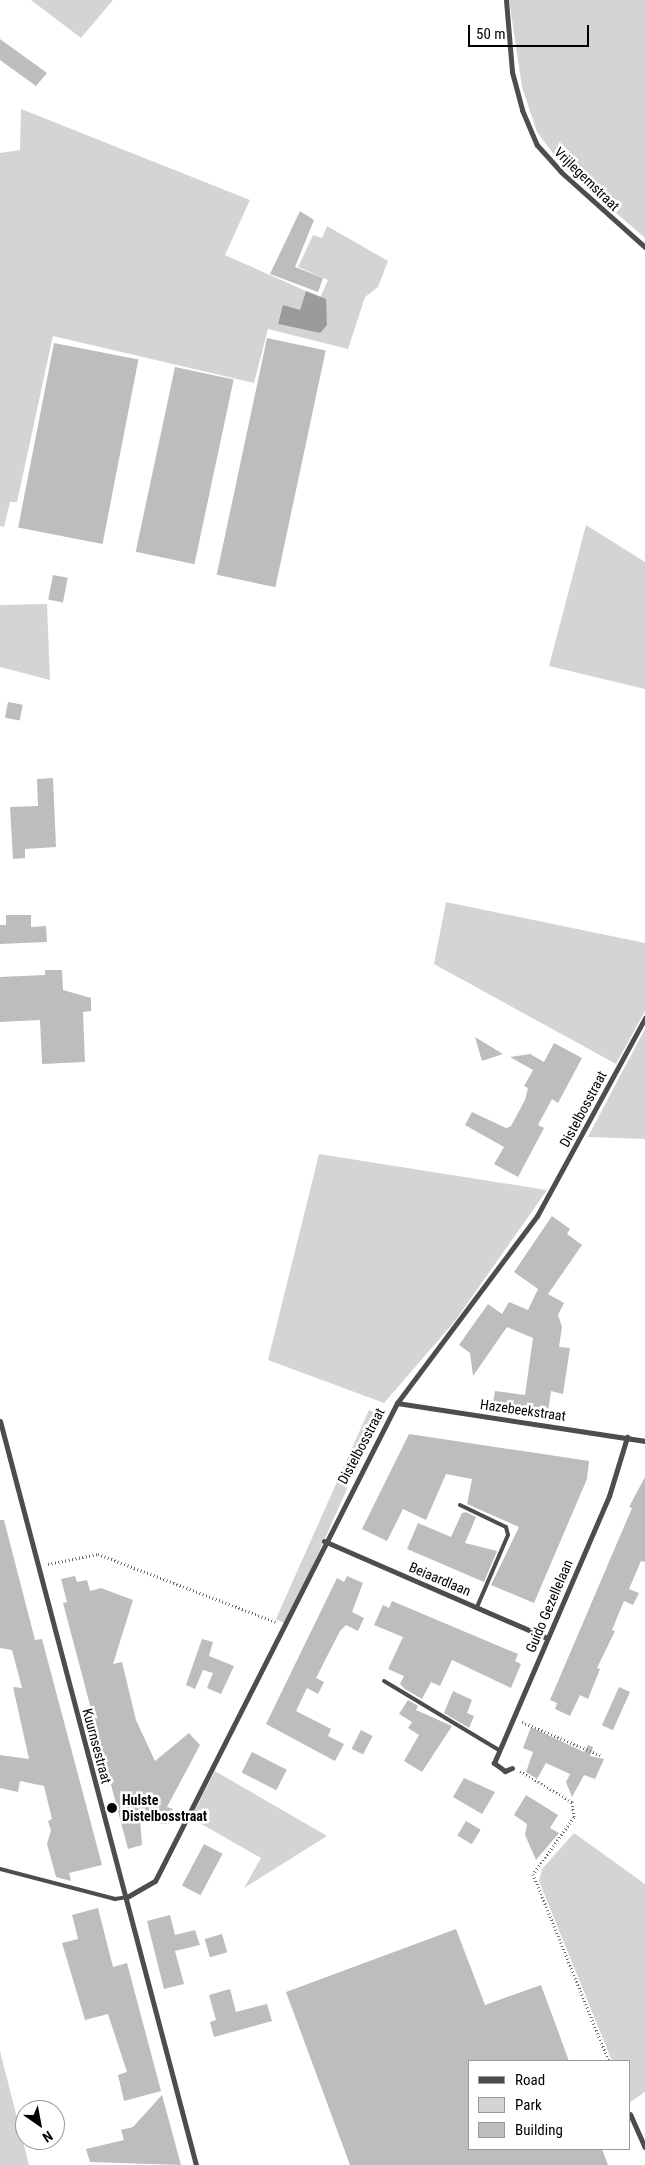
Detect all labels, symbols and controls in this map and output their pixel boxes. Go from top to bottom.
scale bar [470,15,591,47]
text: 50 m [476,25,506,43]
street label: Vrijlegemstraat [551,144,623,214]
street label: Distelbosstraat [556,1068,610,1150]
street label: Hazebeekstraat [479,1396,567,1424]
street label: Distelbosstraat [334,1405,388,1487]
street label: Guido Gezellelaan [522,1557,576,1655]
street label: Beiaardlaan [407,1559,473,1599]
street label: Kuurnsestraat [79,1707,115,1785]
place label: Hulste Distelbosstraat [122,1792,207,1824]
marker: Hulste Distelbosstraat [106,1802,118,1814]
legend [468,2060,630,2150]
text: Road [515,2071,545,2089]
text: Park [515,2096,542,2114]
north arrow [15,2100,65,2150]
text: Building [515,2121,563,2139]
text: N [40,2128,56,2146]

